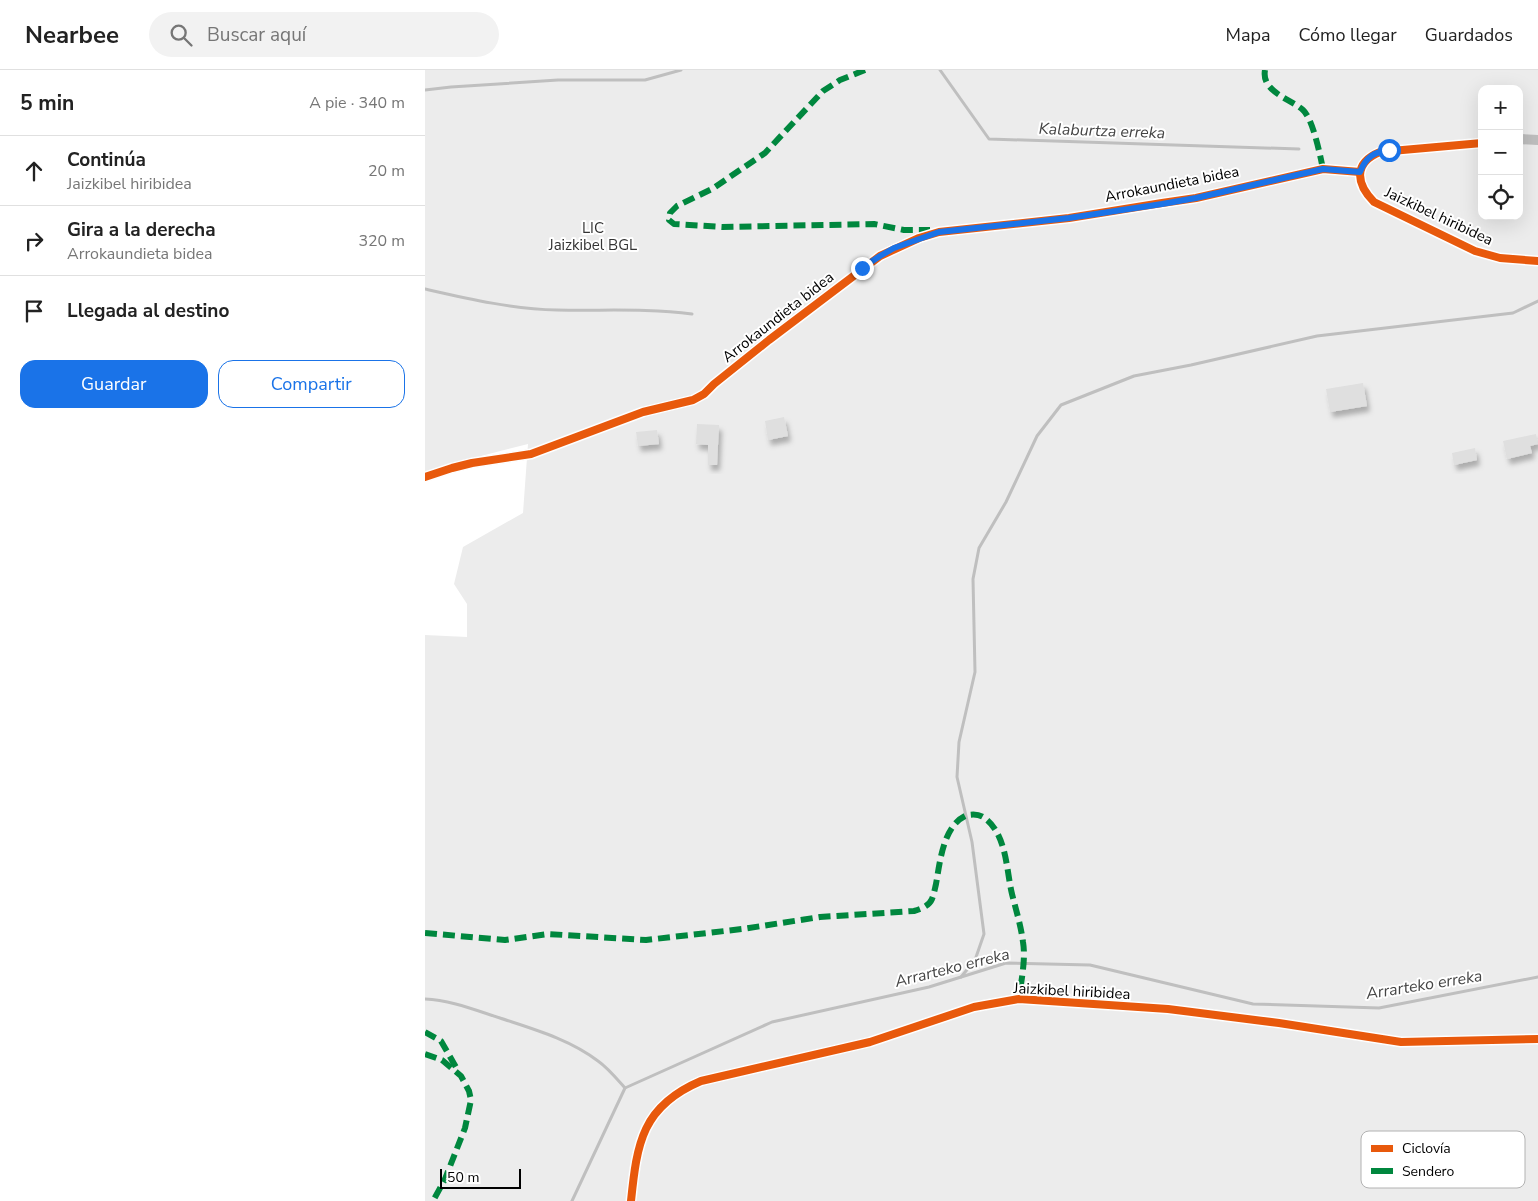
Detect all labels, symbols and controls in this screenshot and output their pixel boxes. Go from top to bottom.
search box [149,12,499,57]
text: Nearbee [25,19,119,51]
icon: search [167,21,195,49]
text: Buscar aquí [207,22,306,48]
text: Mapa [1226,23,1271,47]
text: Cómo llegar [1299,23,1397,47]
text: Guardados [1425,23,1513,47]
map controls [1478,85,1523,220]
button: + [1478,85,1523,130]
text: 5 min [20,89,74,117]
text: A pie · 340 m [309,92,405,114]
water label: Kalaburtza erreka [1038,118,1166,144]
button: − [1478,130,1523,175]
route start [1378,139,1401,162]
text: Continúa [67,147,146,173]
icon: ahead [20,157,48,185]
text: 20 m [368,160,405,182]
street label: Arrokaundieta bidea [1103,161,1241,207]
text: Jaizkibel hiribidea [67,173,192,195]
button: locate [1478,175,1523,220]
street label: Jaizkibel hiribidea [1381,182,1496,250]
text: Gira a la derecha [67,217,216,243]
park label: LIC Jaizkibel BGL [548,218,637,255]
icon: right [20,227,48,255]
text: 320 m [358,230,405,252]
text: Arrokaundieta bidea [67,243,212,265]
route end [851,257,874,280]
street label: Arrokaundieta bidea [718,267,838,367]
icon: arrive [20,297,48,325]
text: Llegada al destino [67,298,229,324]
button: Guardar [20,360,208,408]
button: Compartir [218,360,405,408]
water label: Arrarteko erreka [892,943,1012,993]
water label: Arrarteko erreka [1364,965,1484,1005]
street label: Jaizkibel hiribidea [1012,978,1131,1004]
legend [1361,1131,1525,1188]
text: Ciclovía [1402,1139,1451,1158]
text: Sendero [1402,1162,1455,1181]
scale bar [440,1166,521,1189]
text: 50 m [447,1168,479,1187]

